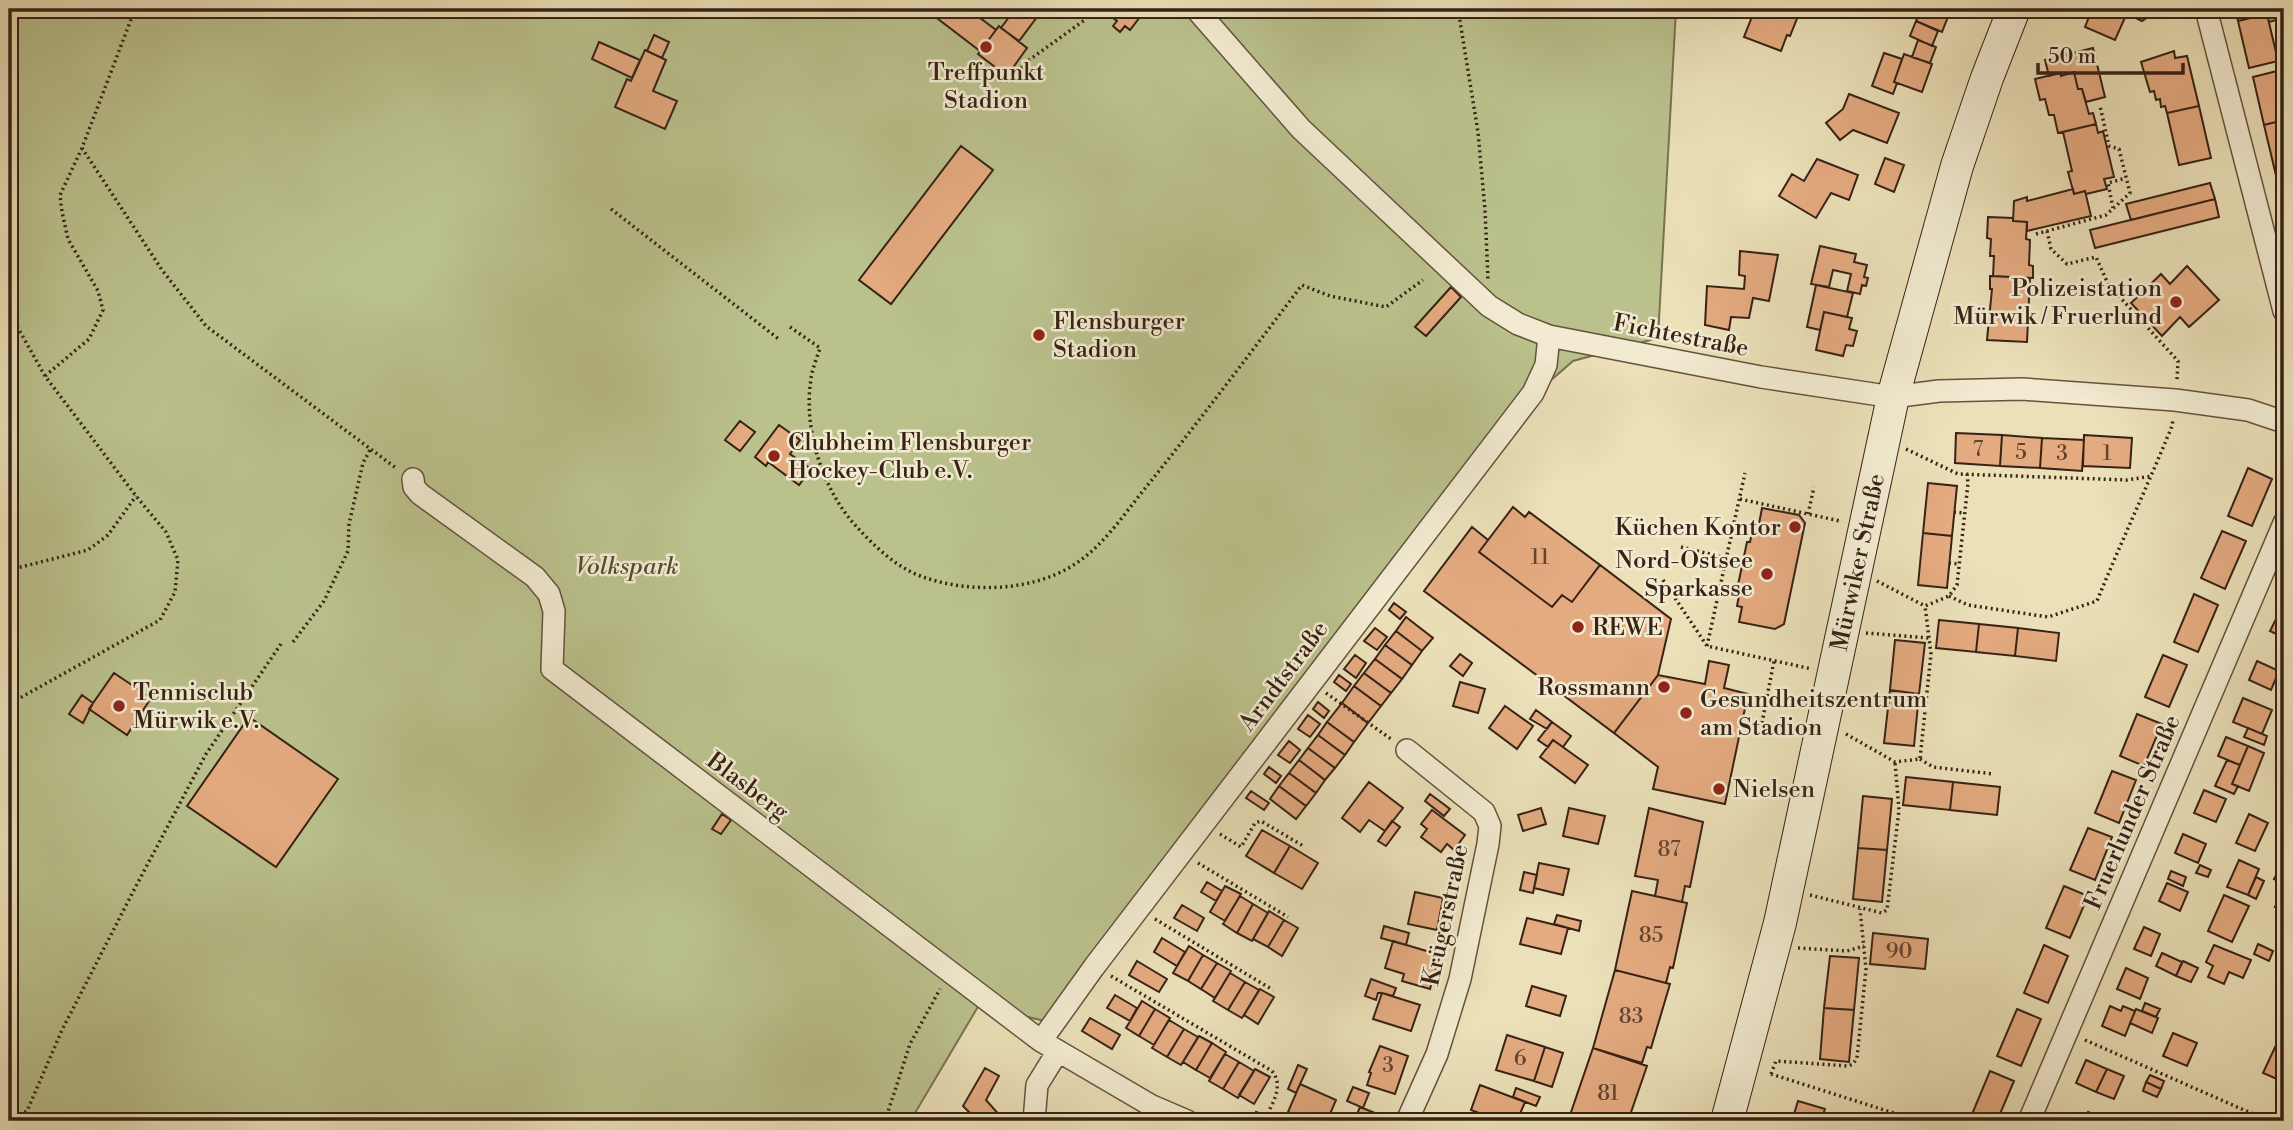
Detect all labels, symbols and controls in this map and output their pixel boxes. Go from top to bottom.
scale bar [2038,32,2183,76]
marker: Treffpunkt Stadion [978,39,994,55]
text: 50 m [2048,44,2096,70]
place label: Treffpunkt Stadion [928,58,1045,116]
place label: Polizeistation Mürwik / Fruerlund [1953,274,2162,332]
marker: Polizeistation Mürwik / Fruerlund [2168,294,2184,310]
place label: Flensburger Stadion [1053,307,1185,365]
street label: Fichtestraße [1611,308,1751,364]
marker: Flensburger Stadion [1031,327,1047,343]
place label: Clubheim Flensburger Hockey-Club e.V. [788,428,1031,486]
house number: 7 [1973,437,1984,463]
house number: 5 [2015,440,2027,466]
house number: 3 [2056,441,2068,467]
house number: 1 [2102,441,2112,467]
marker: Clubheim Flensburger Hockey-Club e.V. [766,448,782,464]
street label: Mürwiker Straße [1825,471,1892,654]
place label: Küchen Kontor [1615,513,1781,543]
marker: Küchen Kontor [1787,519,1803,535]
house number: 11 [1531,545,1549,571]
place label: Nord-Ostsee Sparkasse [1615,546,1753,604]
park label: Volkspark [575,552,679,582]
marker: Nord-Ostsee Sparkasse [1759,566,1775,582]
place label: REWE [1592,613,1663,643]
street label: Arndtstraße [1232,615,1335,739]
marker: REWE [1570,619,1586,635]
place label: Rossmann [1537,673,1650,703]
place label: Tennisclub Mürwik e.V. [133,678,259,736]
marker: Rossmann [1656,679,1672,695]
place label: Gesundheitszentrum am Stadion [1700,685,1927,743]
marker: Tennisclub Mürwik e.V. [111,698,127,714]
marker: Gesundheitszentrum am Stadion [1678,705,1694,721]
street label: Fruerlunder Straße [2078,710,2188,914]
street label: Blasberg [700,746,795,828]
place label: Nielsen [1733,775,1815,805]
marker: Nielsen [1711,781,1727,797]
house number: 87 [1657,837,1681,863]
street label: Krügerstraße [1416,842,1476,989]
house number: 85 [1639,923,1663,949]
house number: 90 [1886,939,1912,965]
house number: 83 [1619,1004,1643,1030]
house number: 6 [1514,1046,1527,1072]
house number: 3 [1382,1053,1394,1079]
house number: 81 [1597,1081,1619,1107]

